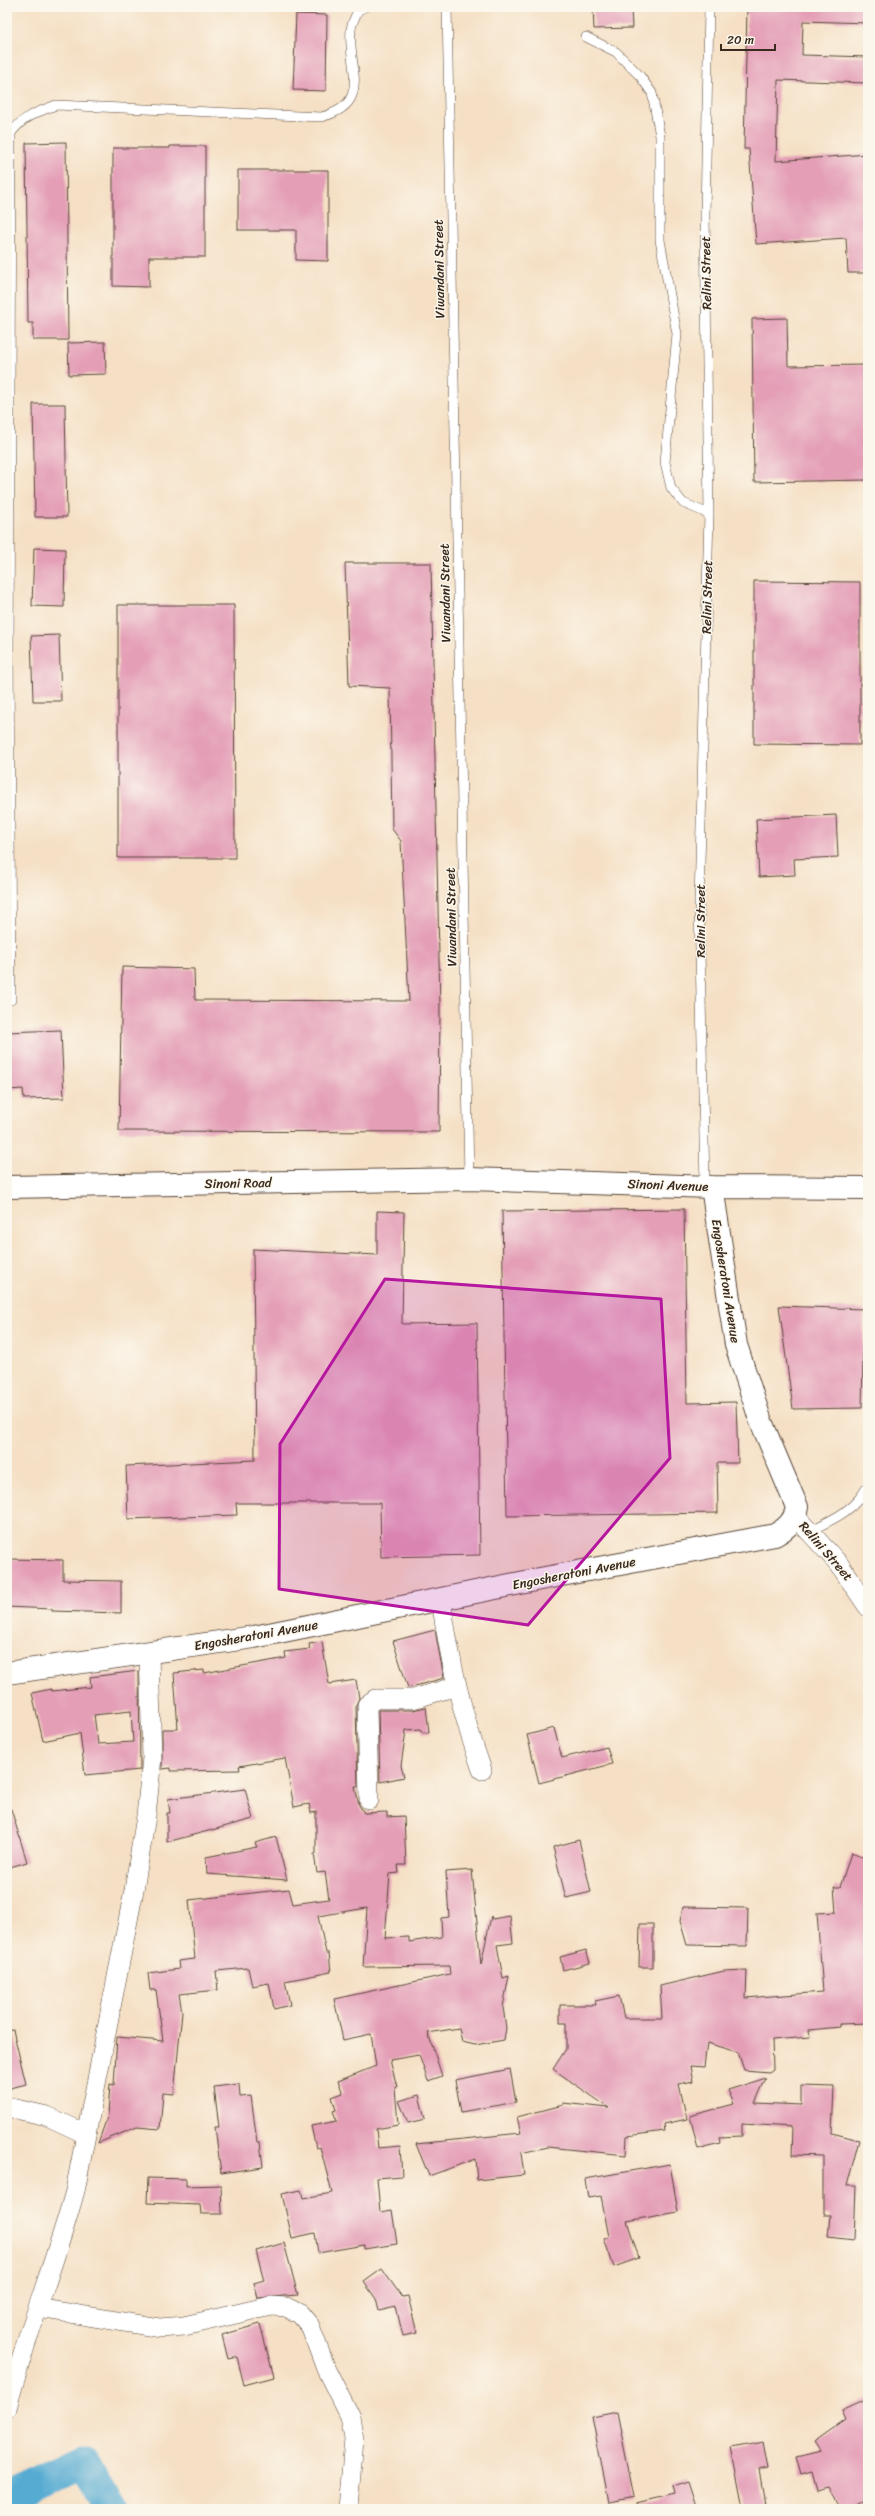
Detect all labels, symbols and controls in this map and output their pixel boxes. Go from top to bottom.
scale bar [721,26,775,52]
text: 20 m [727,29,754,51]
street label: Viwandani Street [427,219,451,319]
street label: Relini Street [694,236,718,310]
street label: Viwandani Street [433,543,457,643]
street label: Relini Street [695,560,719,634]
street label: Viwandani Street [439,867,463,967]
street label: Relini Street [689,884,712,958]
street label: Sinoni Road [204,1171,273,1195]
street label: Sinoni Avenue [627,1172,709,1198]
street label: Engosheratoni Avenue [705,1217,747,1345]
street label: Relini Street [793,1516,859,1587]
street label: Engosheratoni Avenue [510,1550,638,1596]
street label: Engosheratoni Avenue [192,1613,320,1657]

